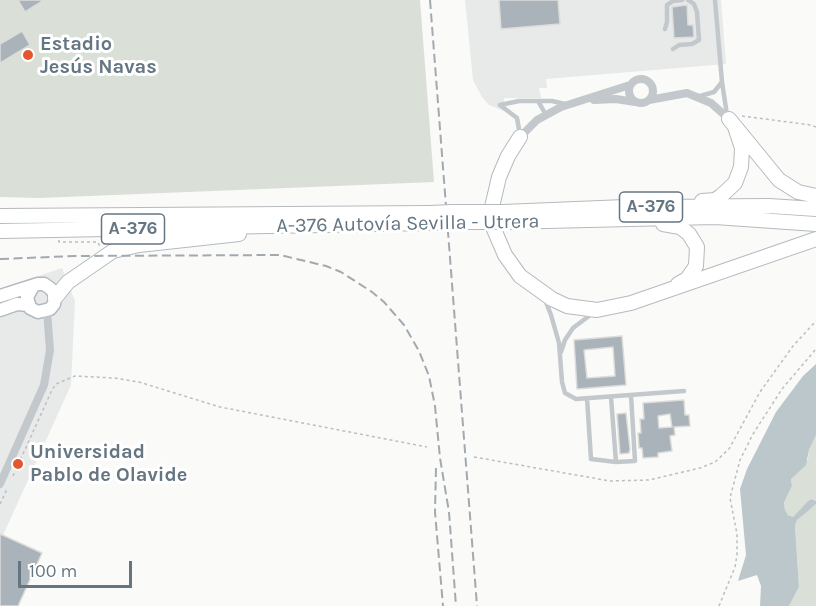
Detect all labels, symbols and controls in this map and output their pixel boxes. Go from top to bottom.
place label: Estadio Jesús Navas [40,32,157,79]
marker: Estadio Jesús Navas [21,48,35,62]
road number: A-376 [620,192,682,222]
street label: A-376 Autovía Sevilla - Utrera [276,210,540,238]
road number: A-376 [102,214,164,244]
place label: Universidad Pablo de Olavide [30,440,187,487]
marker: Universidad Pablo de Olavide [11,457,25,471]
scale bar [21,549,135,587]
text: 100 m [29,560,77,582]

